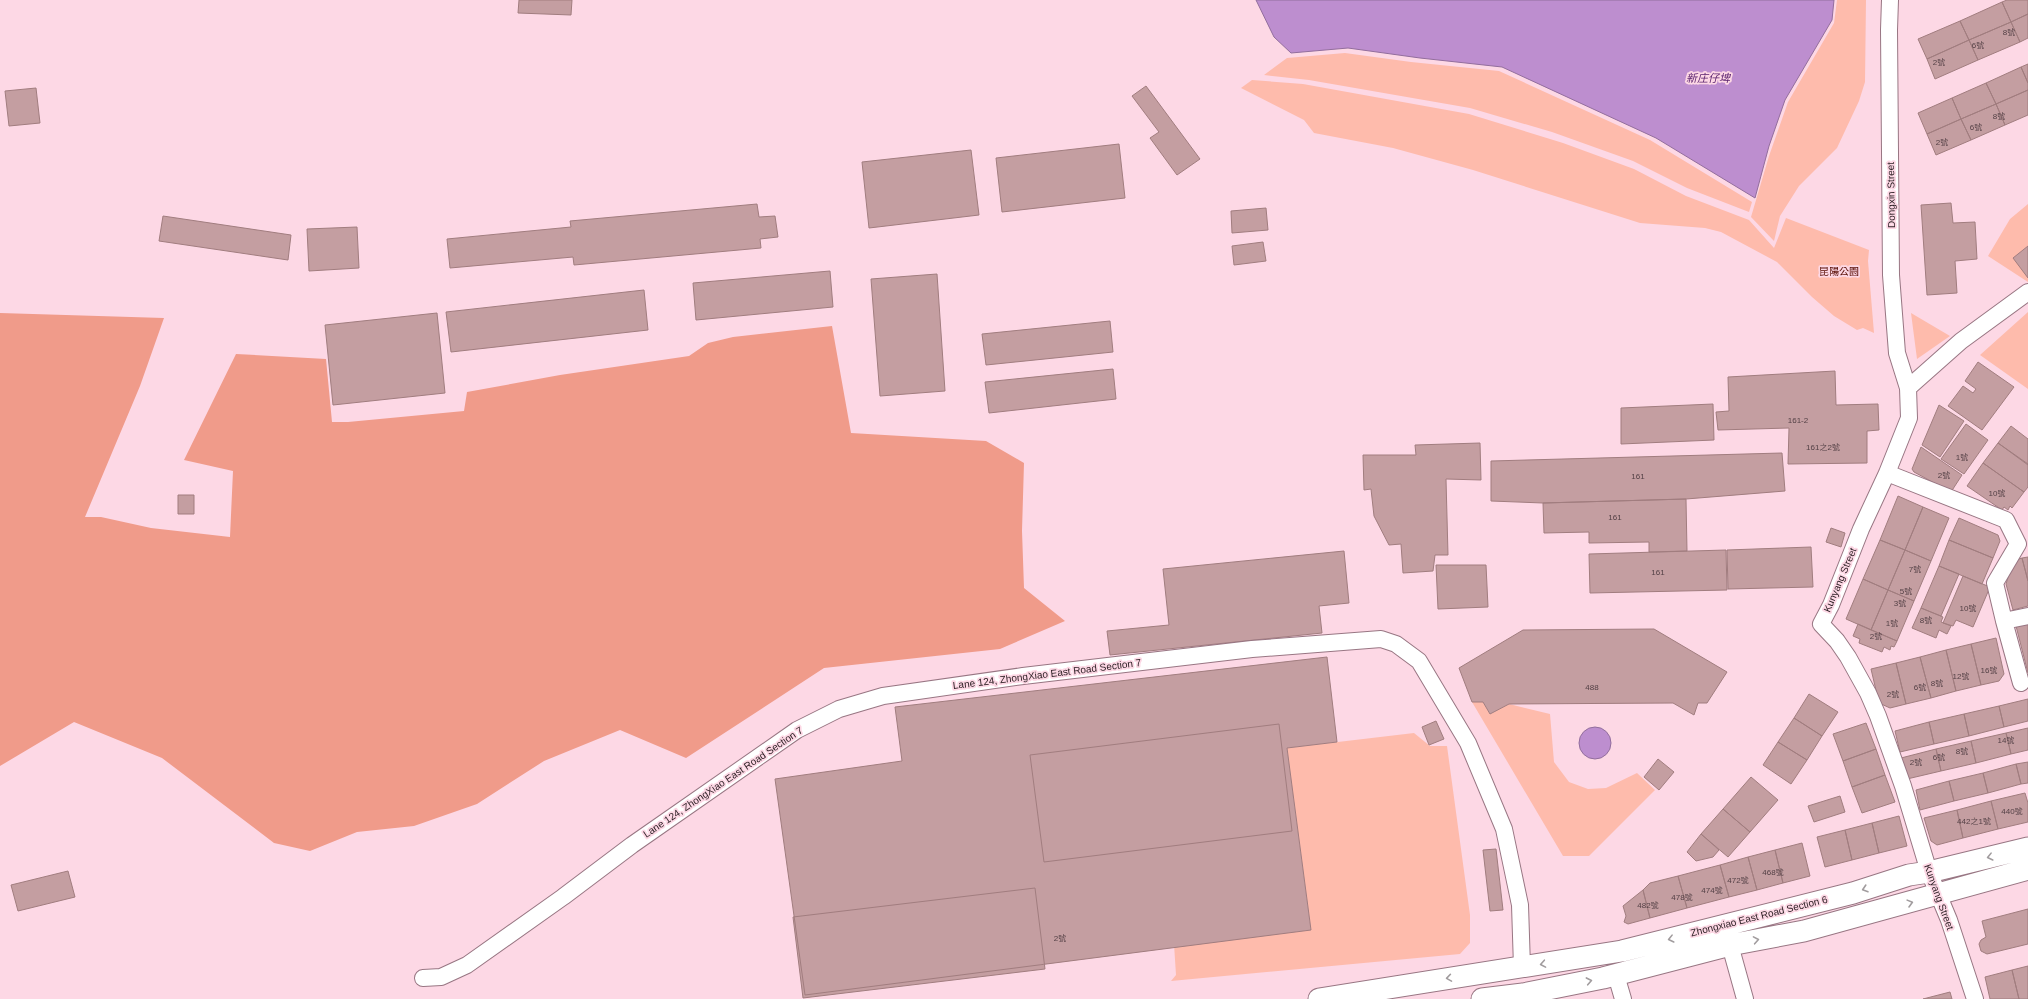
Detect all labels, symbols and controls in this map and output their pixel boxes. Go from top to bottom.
house number: 8號 [2003,28,2015,37]
house number: 6號 [1972,41,1984,50]
house number: 2號 [1933,58,1945,67]
water label: 新庄仔埤 [1686,72,1732,84]
house number: 8號 [1993,112,2005,121]
house number: 6號 [1970,123,1982,132]
house number: 2號 [1936,138,1948,147]
street label: Dongxin Street [1885,162,1897,228]
park label: 昆陽公園 [1819,266,1859,277]
house number: 161-2 [1788,416,1809,425]
house number: 161之2號 [1806,443,1840,452]
house number: 1號 [1956,453,1968,462]
house number: 2號 [1938,471,1950,480]
house number: 161 [1631,472,1645,481]
house number: 10號 [1989,489,2005,498]
house number: 161 [1608,513,1622,522]
street label: Kunyang Street [1821,546,1859,614]
house number: 7號 [1909,565,1921,574]
house number: 161 [1651,568,1665,577]
house number: 5號 [1900,587,1912,596]
house number: 3號 [1894,599,1906,608]
house number: 10號 [1960,604,1976,613]
house number: 8號 [1920,616,1932,625]
house number: 1號 [1886,619,1898,628]
house number: 2號 [1870,632,1882,641]
street label: Lane 124, ZhongXiao East Road Section 7 [952,657,1142,691]
house number: 16號 [1981,666,1997,675]
house number: 12號 [1953,672,1969,681]
house number: 8號 [1931,679,1943,688]
house number: 488 [1585,683,1599,692]
house number: 6號 [1914,683,1926,692]
house number: 2號 [1887,690,1899,699]
street label: Lane 124, ZhongXiao East Road Section 7 [641,724,805,840]
house number: 14號 [1998,736,2014,745]
house number: 8號 [1956,747,1968,756]
house number: 6號 [1933,753,1945,762]
house number: 2號 [1910,758,1922,767]
house number: 440號 [2001,807,2023,816]
house number: 442之1號 [1957,817,1991,826]
one-way arrow [1987,852,1994,861]
street label: Kunyang Street [1922,863,1956,931]
house number: 468號 [1762,868,1784,877]
house number: 472號 [1727,876,1749,885]
one-way arrow [1861,885,1868,893]
house number: 474號 [1701,886,1723,895]
house number: 478號 [1671,893,1693,902]
street label: Zhongxiao East Road Section 6 [1689,894,1829,938]
one-way arrow [1906,899,1913,908]
house number: 482號 [1637,901,1659,910]
house number: 2號 [1054,934,1066,943]
one-way arrow [1668,934,1674,942]
one-way arrow [1753,936,1759,945]
one-way arrow [1540,959,1546,967]
one-way arrow [1446,973,1452,982]
one-way arrow [1586,977,1592,985]

